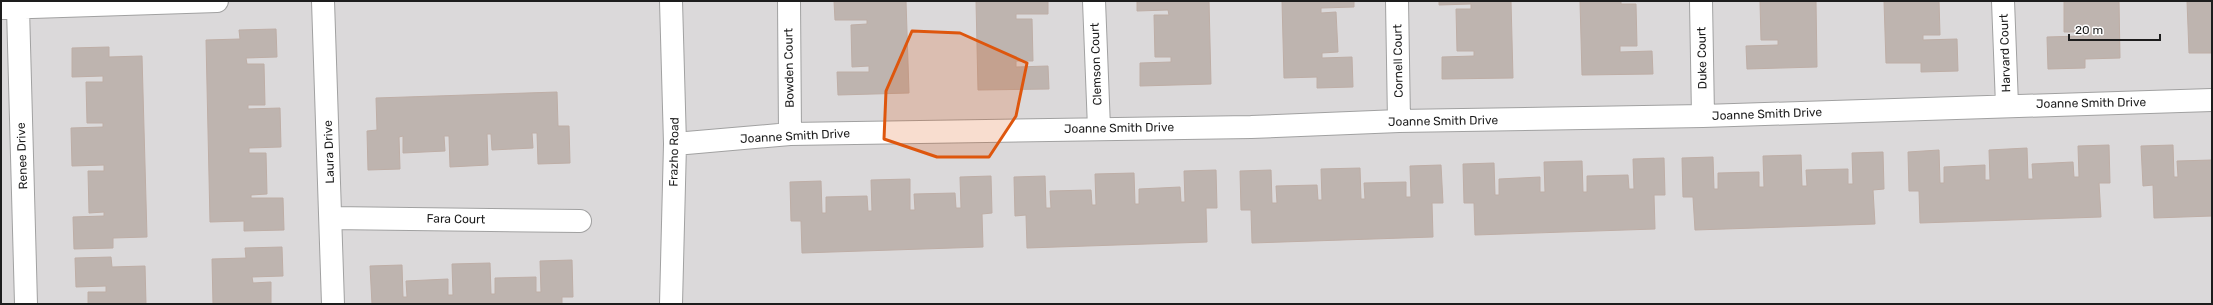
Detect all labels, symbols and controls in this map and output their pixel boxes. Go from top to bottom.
street label: Harvard Court [1997,13,2013,93]
scale bar [2069,16,2160,42]
street label: Clemson Court [1088,22,1104,106]
text: 20 m [2075,23,2103,37]
street label: Cornell Court [1390,24,1406,98]
street label: Duke Court [1694,26,1710,89]
street label: Bowden Court [781,28,797,108]
street label: Joanne Smith Drive [2036,95,2146,111]
street label: Joanne Smith Drive [1712,105,1823,123]
street label: Joanne Smith Drive [1388,113,1498,129]
street label: Frazho Road [666,117,682,187]
street label: Laura Drive [321,120,337,184]
street label: Joanne Smith Drive [1064,120,1174,136]
street label: Renee Drive [14,122,30,190]
street label: Joanne Smith Drive [740,126,851,146]
street label: Fara Court [427,211,486,227]

